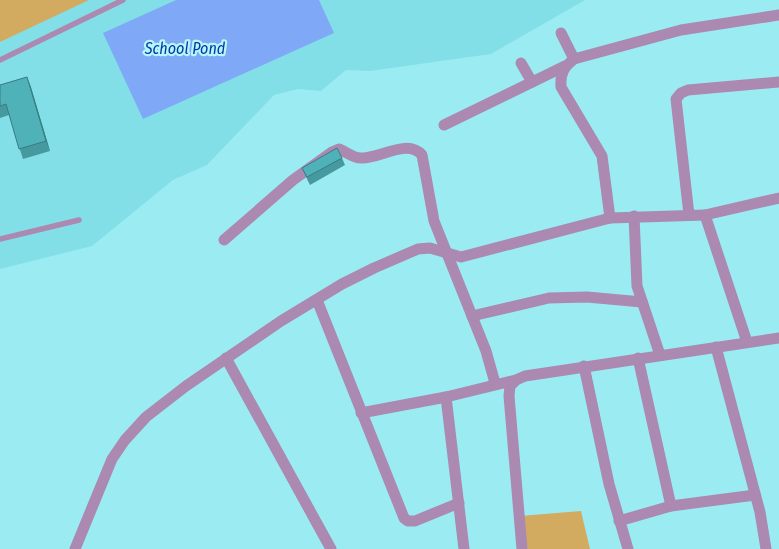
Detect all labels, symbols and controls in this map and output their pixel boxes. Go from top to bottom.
water label: School Pond [144,39,226,58]

